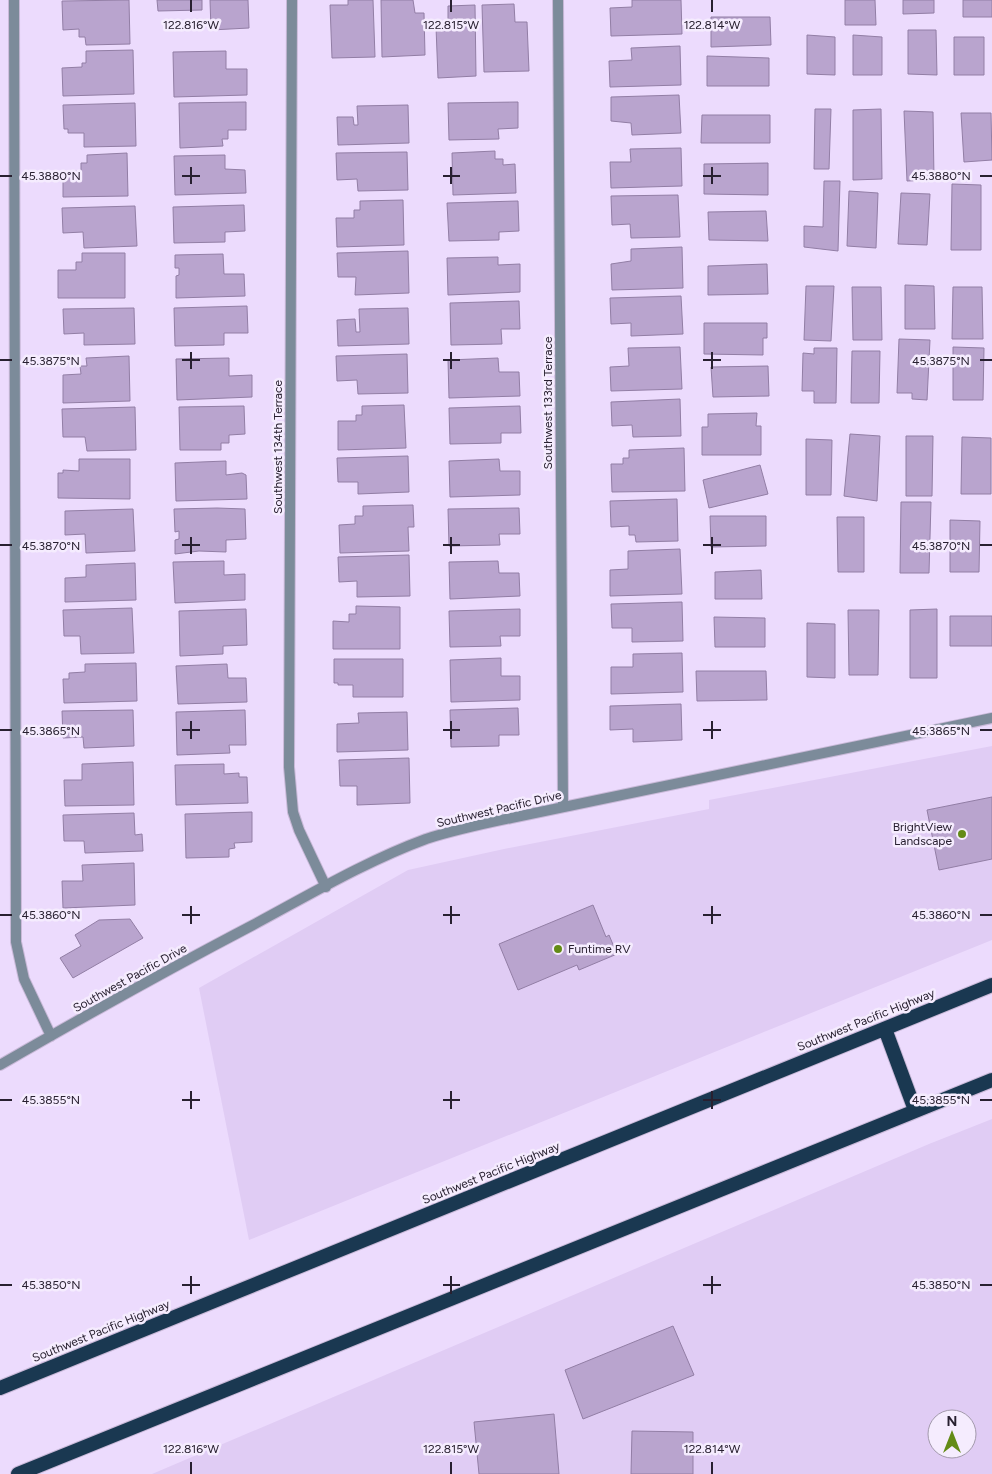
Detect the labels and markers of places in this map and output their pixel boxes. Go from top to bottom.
place label: BrightView Landscape [893,820,953,848]
marker: BrightView Landscape [956,828,968,840]
place label: Funtime RV [568,942,631,956]
marker: Funtime RV [552,943,564,955]

